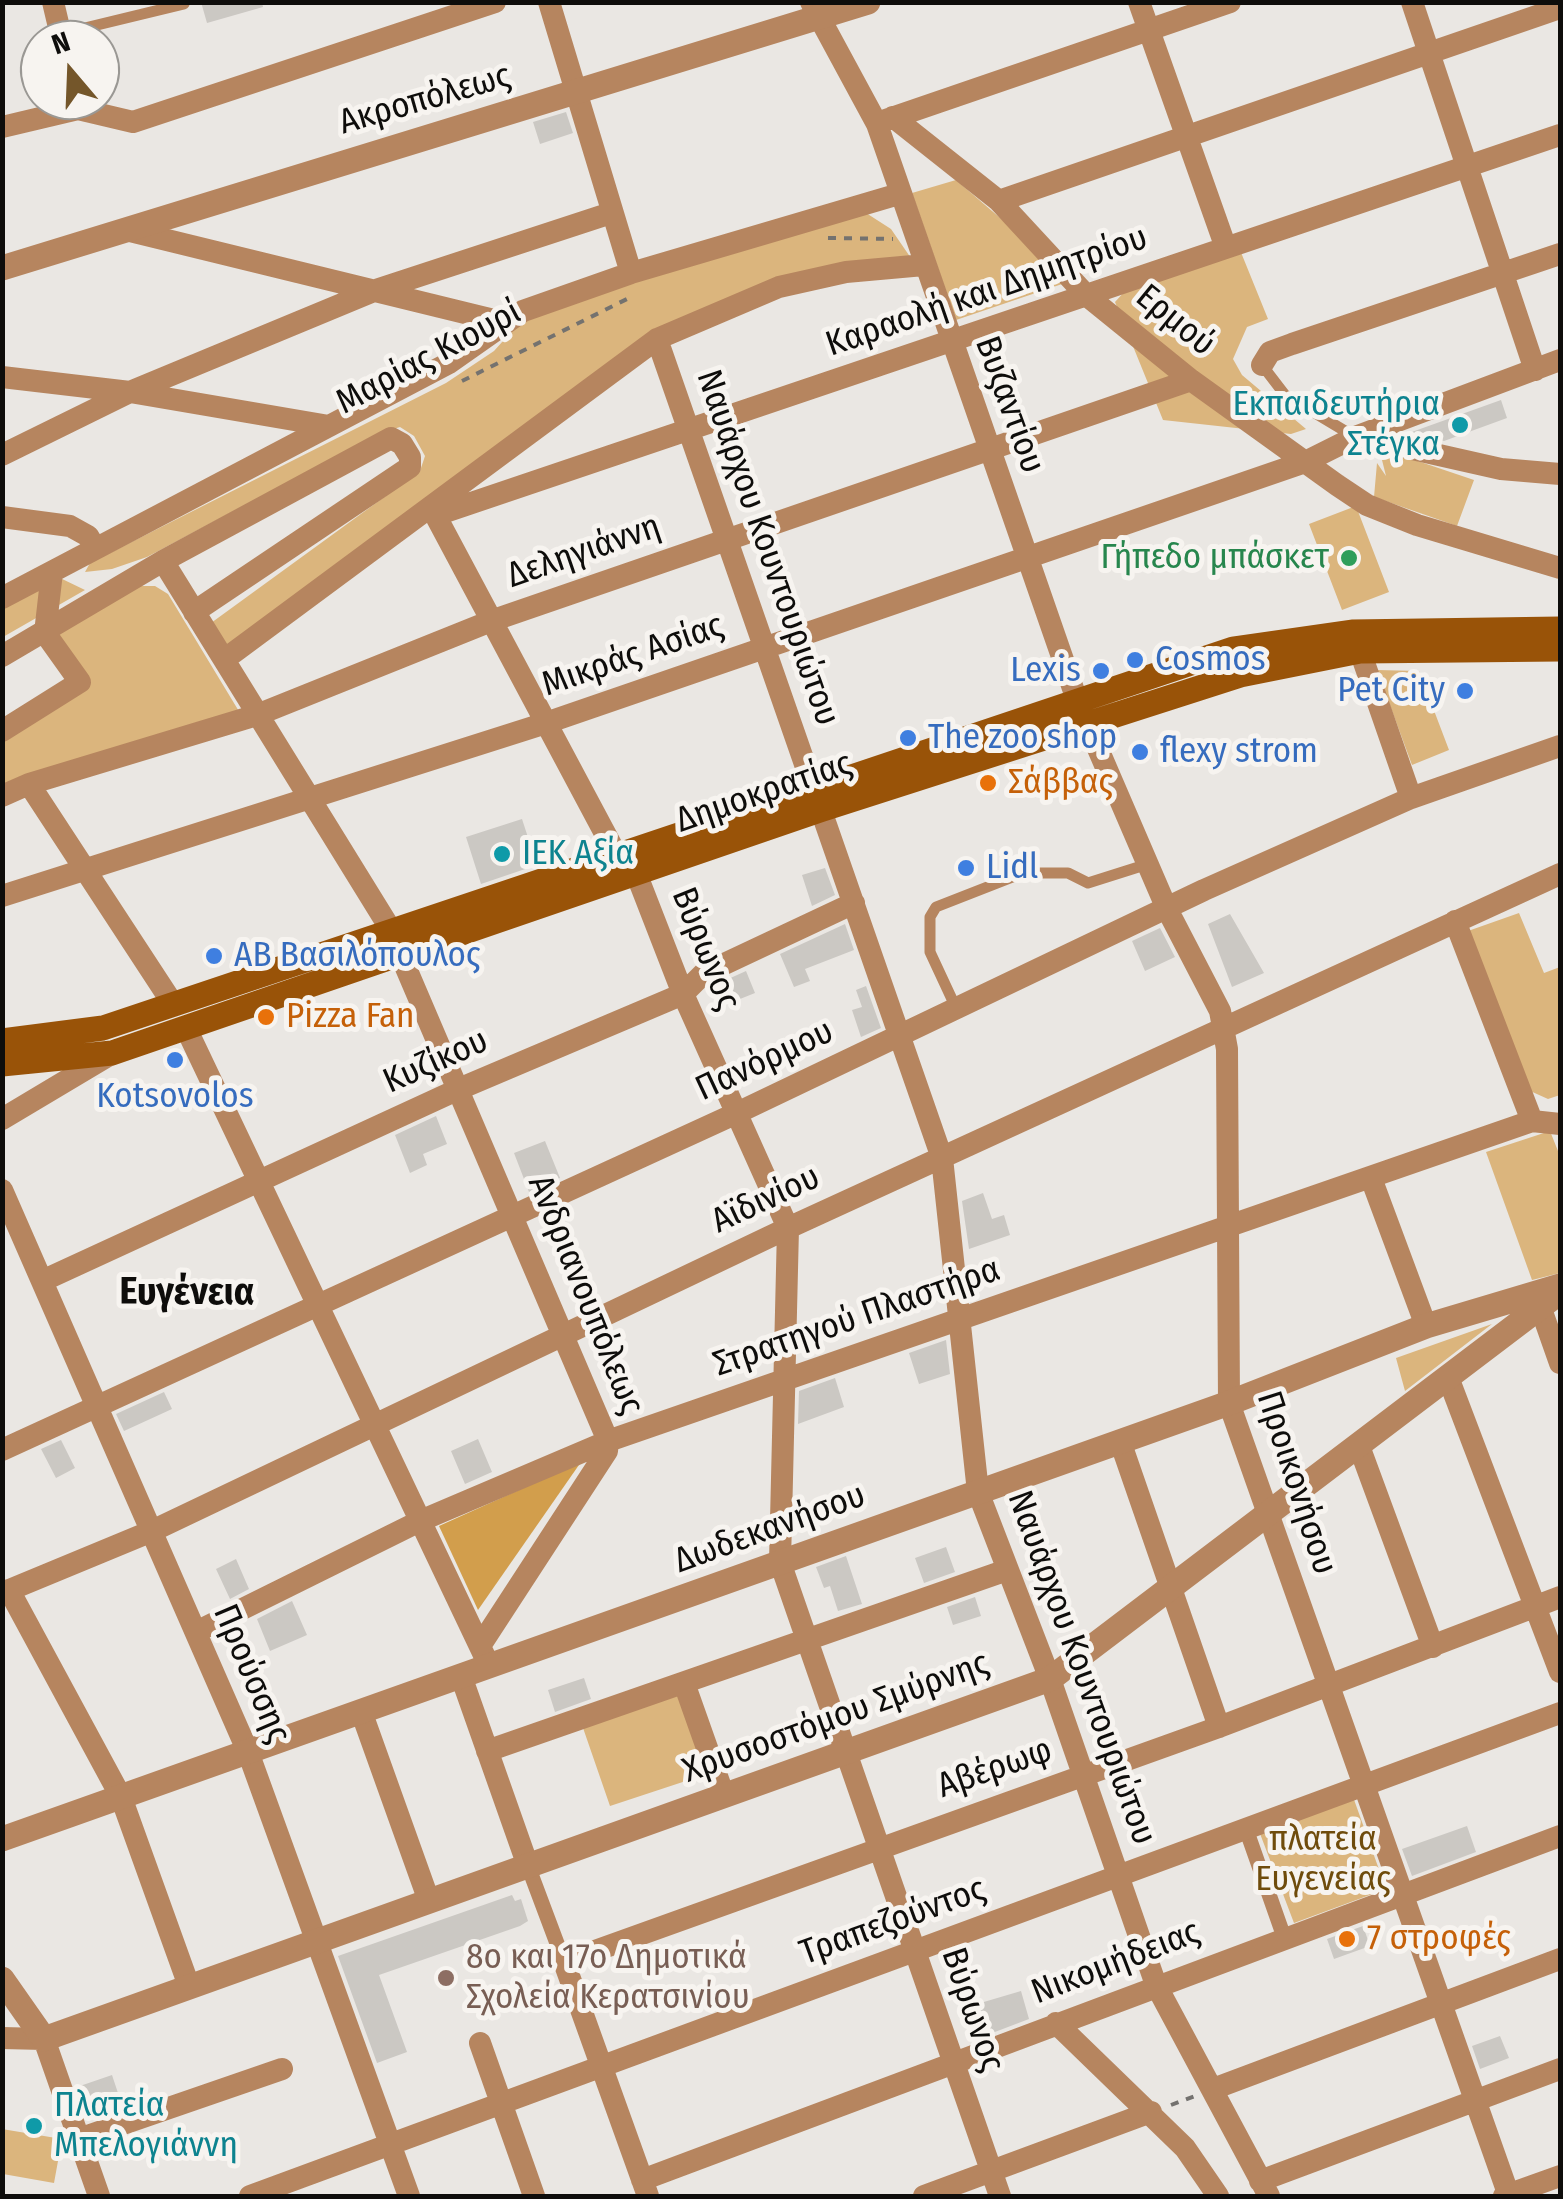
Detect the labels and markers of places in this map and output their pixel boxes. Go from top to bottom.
place label: Εκπαιδευτήρια Στέγκα [1232,384,1440,466]
marker: Εκπαιδευτήρια Στέγκα [1449,414,1471,436]
place label: Γήπεδο μπάσκετ [1100,537,1329,579]
marker: Γήπεδο μπάσκετ [1338,547,1360,569]
place label: Cosmos [1155,639,1266,681]
marker: Cosmos [1124,649,1146,671]
place label: Lexis [1010,650,1081,692]
marker: Lexis [1090,660,1112,682]
place label: Pet City [1337,670,1445,712]
marker: Pet City [1454,680,1476,702]
place label: The zoo shop [928,717,1117,759]
marker: The zoo shop [897,727,919,749]
place label: flexy strom [1160,731,1318,773]
marker: flexy strom [1129,741,1151,763]
place label: Σάββας [1008,762,1113,804]
marker: Σάββας [977,772,999,794]
place label: ΙΕΚ Αξία [522,833,634,875]
marker: ΙΕΚ Αξία [491,843,513,865]
place label: Lidl [986,847,1038,889]
marker: Lidl [955,857,977,879]
place label: ΑΒ Βασιλόπουλος [234,935,481,977]
marker: ΑΒ Βασιλόπουλος [203,945,225,967]
place label: Pizza Fan [286,996,415,1038]
marker: Pizza Fan [255,1006,277,1028]
marker: Kotsovolos [164,1049,186,1071]
place label: Kotsovolos [96,1076,254,1118]
place label: 7 στροφές [1367,1918,1511,1960]
marker: 7 στροφές [1336,1928,1358,1950]
place label: 8ο και 17ο Δημοτικά Σχολεία Κερατσινίου [466,1937,750,2019]
marker: 8ο και 17ο Δημοτικά Σχολεία Κερατσινίου [435,1967,457,1989]
place label: Πλατεία Μπελογιάννη [54,2085,238,2167]
marker: Πλατεία Μπελογιάννη [23,2115,45,2137]

